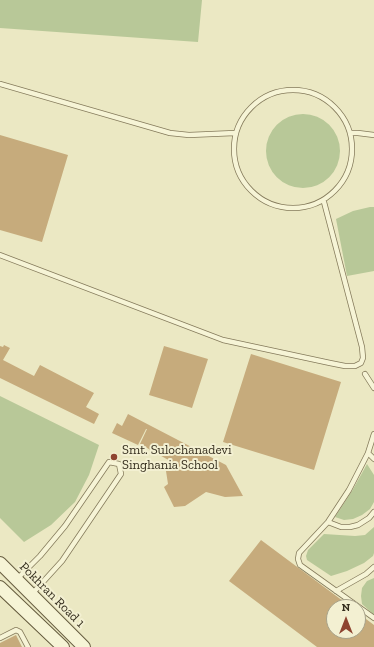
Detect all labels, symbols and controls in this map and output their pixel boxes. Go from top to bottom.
place label: Smt. Sulochanadevi Singhania School [122,442,232,473]
marker: Smt. Sulochanadevi Singhania School [109,452,119,462]
street label: Pokhran Road 1 [16,559,88,631]
north arrow [326,599,366,639]
text: N [342,601,350,614]

